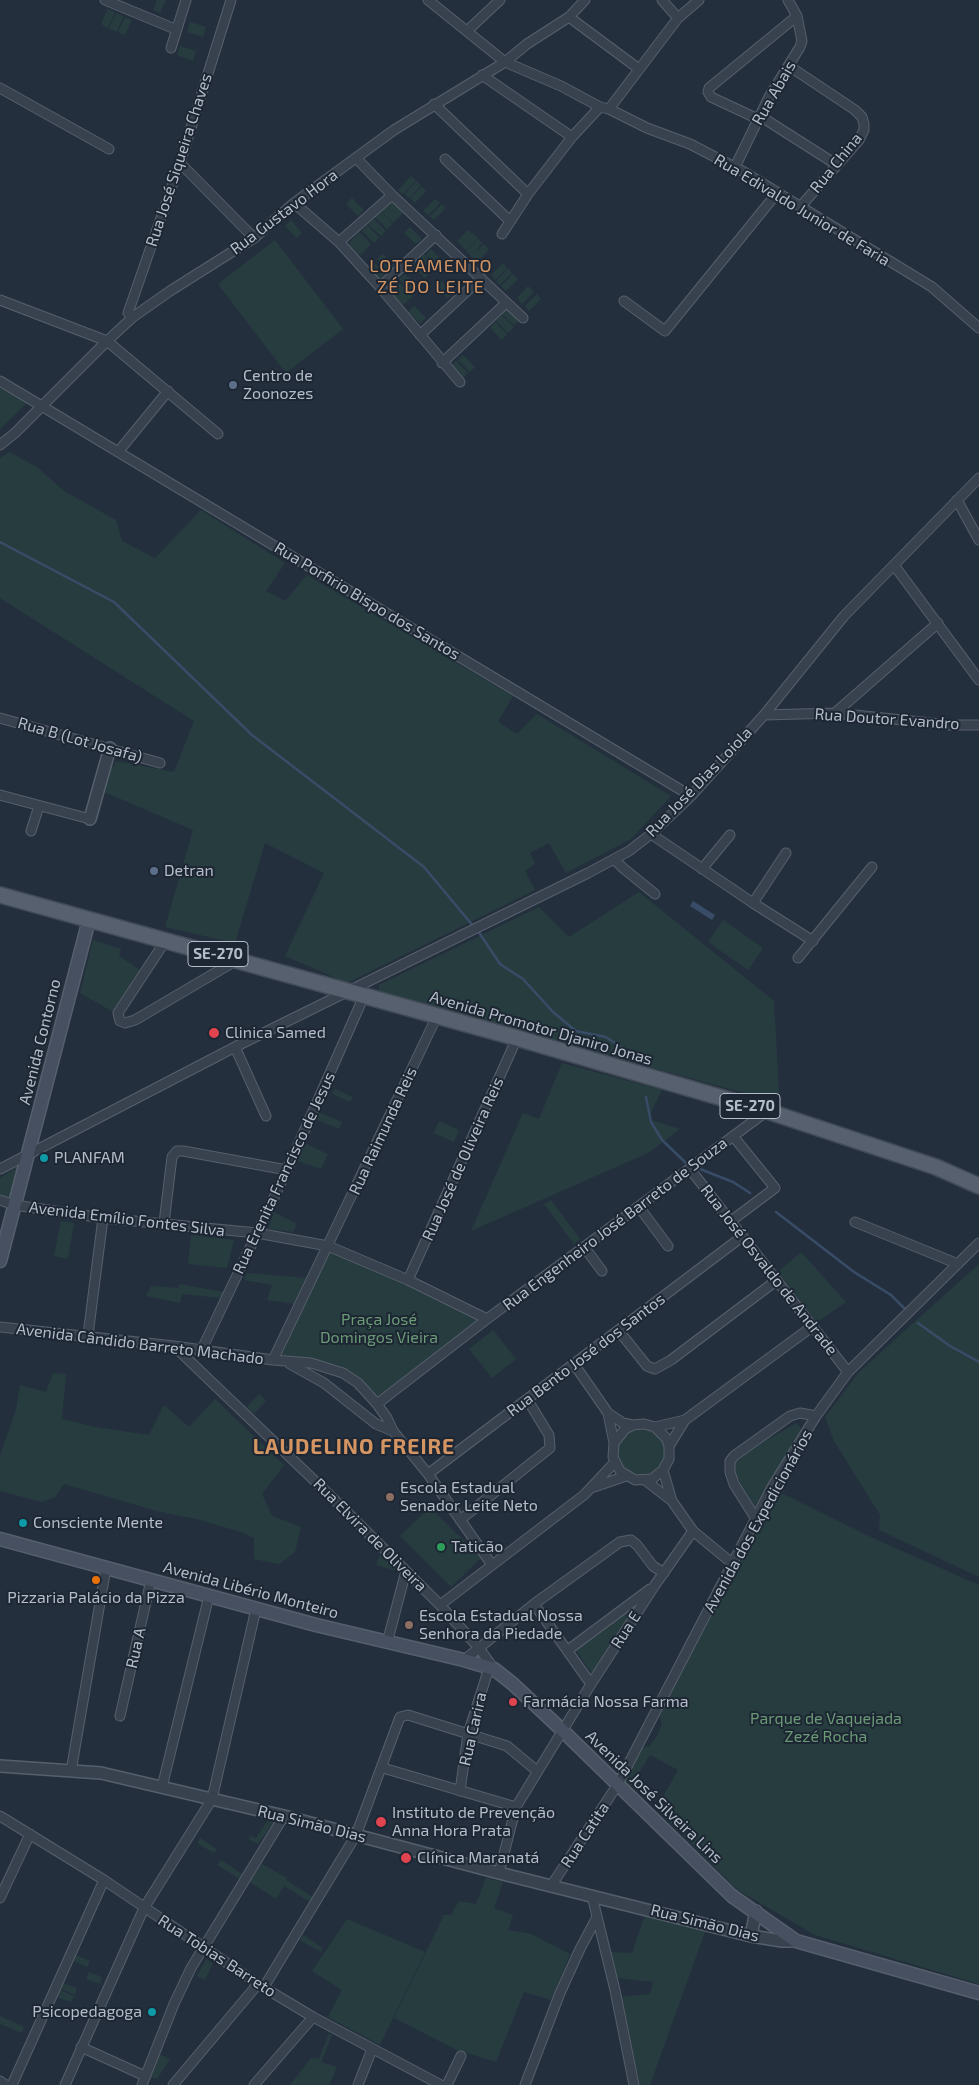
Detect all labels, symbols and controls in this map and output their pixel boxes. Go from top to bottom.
street label: Rua Abais [748,57,800,129]
street label: Rua José Siqueira Chaves [142,71,216,249]
street label: Rua China [806,129,866,197]
street label: Rua Edivaldo Junior de Faria [711,150,893,270]
street label: Rua Gustavo Hora [226,165,342,259]
district label: LOTEAMENTO ZÉ DO LEITE [368,255,494,298]
place label: Centro de Zoonozes [243,366,313,404]
marker: Centro de Zoonozes [227,379,239,391]
street label: Rua Porfirio Bispo dos Santos [271,538,463,664]
street label: Rua Doutor Evandro [814,704,960,734]
street label: Rua B (Lot Josafa) [16,713,144,767]
street label: Rua José Dias Loiola [642,723,756,841]
place label: Detran [164,861,214,881]
marker: Detran [148,865,160,877]
road number: SE-270 [188,942,248,966]
street label: Avenida Contorno [15,977,65,1107]
street label: Avenida Promotor Djaniro Jonas [427,987,655,1069]
place label: Clinica Samed [225,1023,326,1043]
marker: Clinica Samed [207,1026,221,1040]
street label: Rua Raimunda Reis [345,1064,421,1198]
street label: Rua Erenita Francisco de Jesus [229,1069,339,1277]
street label: Rua José de Oliveira Reis [418,1074,508,1244]
road number: SE-270 [720,1094,780,1118]
street label: Rua Engenheiro José Barreto de Souza [499,1133,731,1315]
place label: PLANFAM [54,1148,125,1168]
marker: PLANFAM [38,1152,50,1164]
street label: Rua José Osvaldo de Andrade [696,1181,842,1359]
street label: Avenida Emílio Fontes Silva [28,1197,226,1241]
street label: Rua Bento José dos Santos [503,1289,669,1421]
park label: Praça José Domingos Vieira [320,1310,438,1348]
street label: Avenida Cândido Barreto Machado [15,1319,265,1369]
street label: Avenida dos Expedicionários [700,1426,816,1616]
district label: LAUDELINO FREIRE [251,1434,457,1460]
street label: Rua Elvira de Oliveira [309,1474,431,1596]
place label: Escola Estadual Senador Leite Neto [400,1478,538,1516]
marker: Escola Estadual Senador Leite Neto [384,1491,396,1503]
place label: Consciente Mente [33,1513,163,1533]
marker: Consciente Mente [17,1517,29,1529]
place label: Taticão [451,1537,503,1557]
marker: Taticão [435,1541,447,1553]
street label: Avenida Libério Monteiro [161,1557,341,1623]
marker: Pizzaria Palácio da Pizza [90,1574,102,1586]
place label: Pizzaria Palácio da Pizza [7,1588,185,1608]
place label: Escola Estadual Nossa Senhora da Piedade [419,1606,583,1644]
street label: Rua E [607,1608,645,1652]
marker: Escola Estadual Nossa Senhora da Piedade [403,1619,415,1631]
street label: Rua A [122,1626,150,1670]
street label: Rua Carira [455,1690,491,1768]
place label: Farmácia Nossa Farma [523,1692,689,1712]
marker: Farmácia Nossa Farma [507,1696,519,1708]
park label: Parque de Vaquejada Zezé Rocha [750,1709,902,1747]
street label: Avenida José Silveira Lins [582,1727,726,1867]
street label: Rua Catita [557,1799,613,1871]
street label: Rua Simão Dias [256,1801,368,1847]
place label: Instituto de Prevenção Anna Hora Prata [392,1803,555,1841]
marker: Instituto de Prevenção Anna Hora Prata [374,1815,388,1829]
place label: Clínica Maranatá [417,1848,539,1868]
marker: Clínica Maranatá [399,1851,413,1865]
street label: Rua Simão Dias [649,1900,761,1946]
street label: Rua Tobias Barreto [154,1911,280,2001]
place label: Psicopedagoga [32,2002,142,2022]
marker: Psicopedagoga [146,2006,158,2018]

